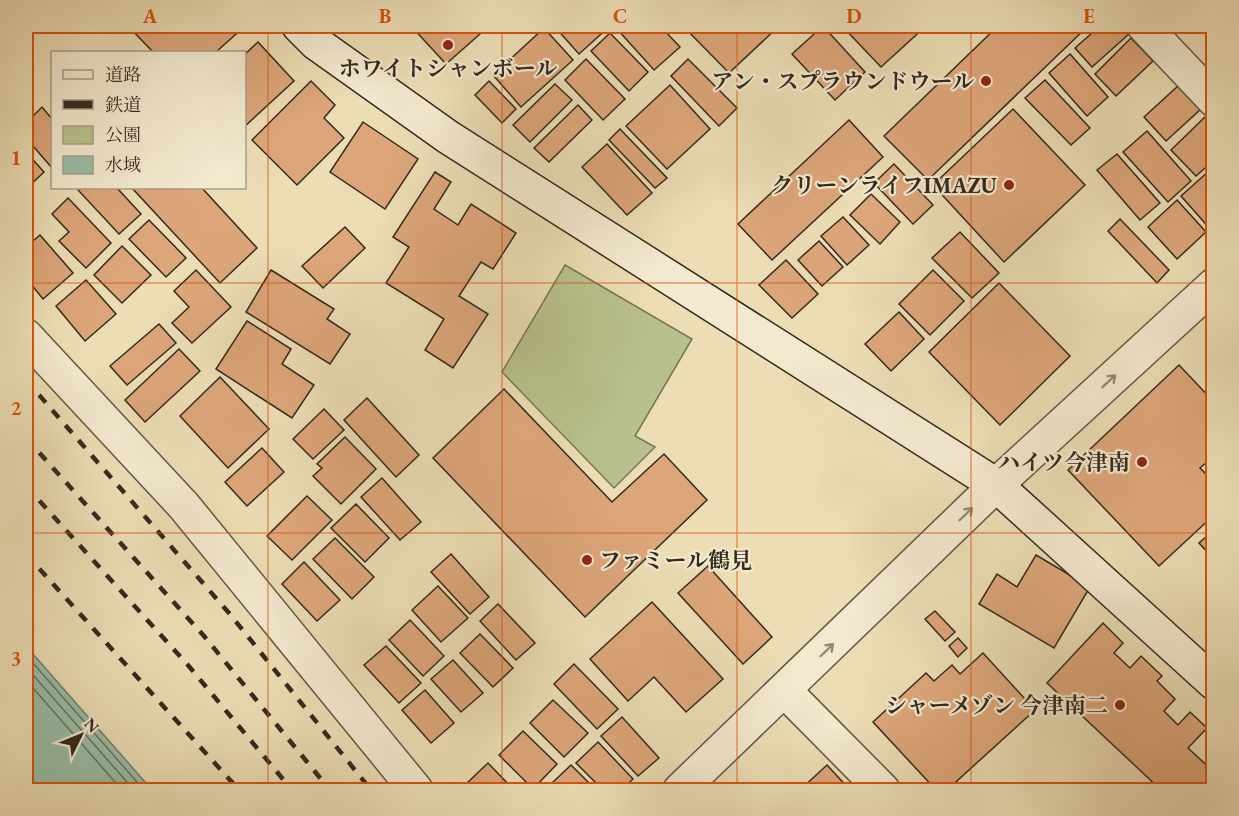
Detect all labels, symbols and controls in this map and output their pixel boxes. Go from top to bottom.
text: A [142,3,158,29]
text: B [379,3,391,29]
text: C [613,3,627,29]
text: D [846,3,862,29]
text: E [1083,3,1095,29]
marker: ホワイトシャンボール [441,38,455,52]
legend [51,51,246,189]
place label: ホワイトシャンボール [339,54,557,83]
text: 道路 [105,63,141,86]
place label: アン・スプラウンドウール [711,67,974,96]
marker: アン・スプラウンドウール [979,74,993,88]
text: 鉄道 [105,93,141,116]
text: 公園 [105,123,141,146]
text: 1 [11,145,21,171]
text: 水域 [105,153,141,176]
place label: クリーンライフIMAZU [771,171,998,200]
marker: クリーンライフIMAZU [1002,178,1016,192]
one-way arrow [1101,374,1116,388]
text: 2 [11,395,22,421]
place label: ハイツ今津南 [998,448,1130,477]
marker: ハイツ今津南 [1135,455,1149,469]
one-way arrow [959,506,974,521]
place label: ファミール鶴見 [599,546,752,575]
marker: ファミール鶴見 [580,553,594,567]
one-way arrow [819,642,834,657]
text: 3 [11,645,21,671]
place label: シャーメゾン 今津南二 [885,691,1108,720]
marker: シャーメゾン 今津南二 [1113,698,1127,712]
north arrow [51,705,111,765]
text: N [80,713,104,737]

